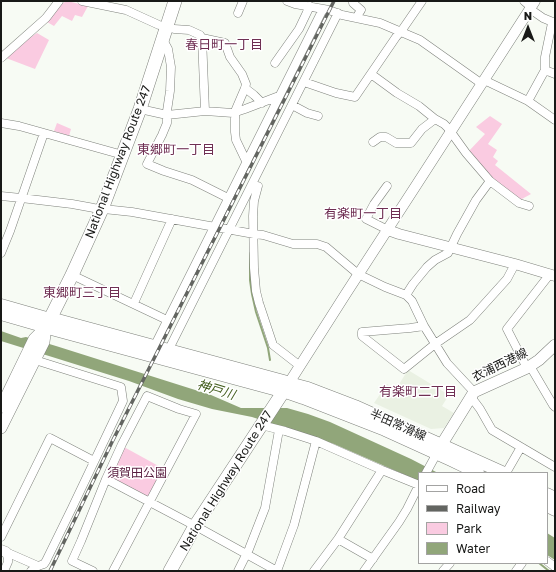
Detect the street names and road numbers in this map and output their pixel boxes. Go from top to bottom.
street label: National Highway Route 247 [82,84,154,240]
street label: 衣浦西港線 [470,345,530,385]
street label: 半田常滑線 [368,406,428,444]
street label: National Highway Route 247 [177,408,275,554]

